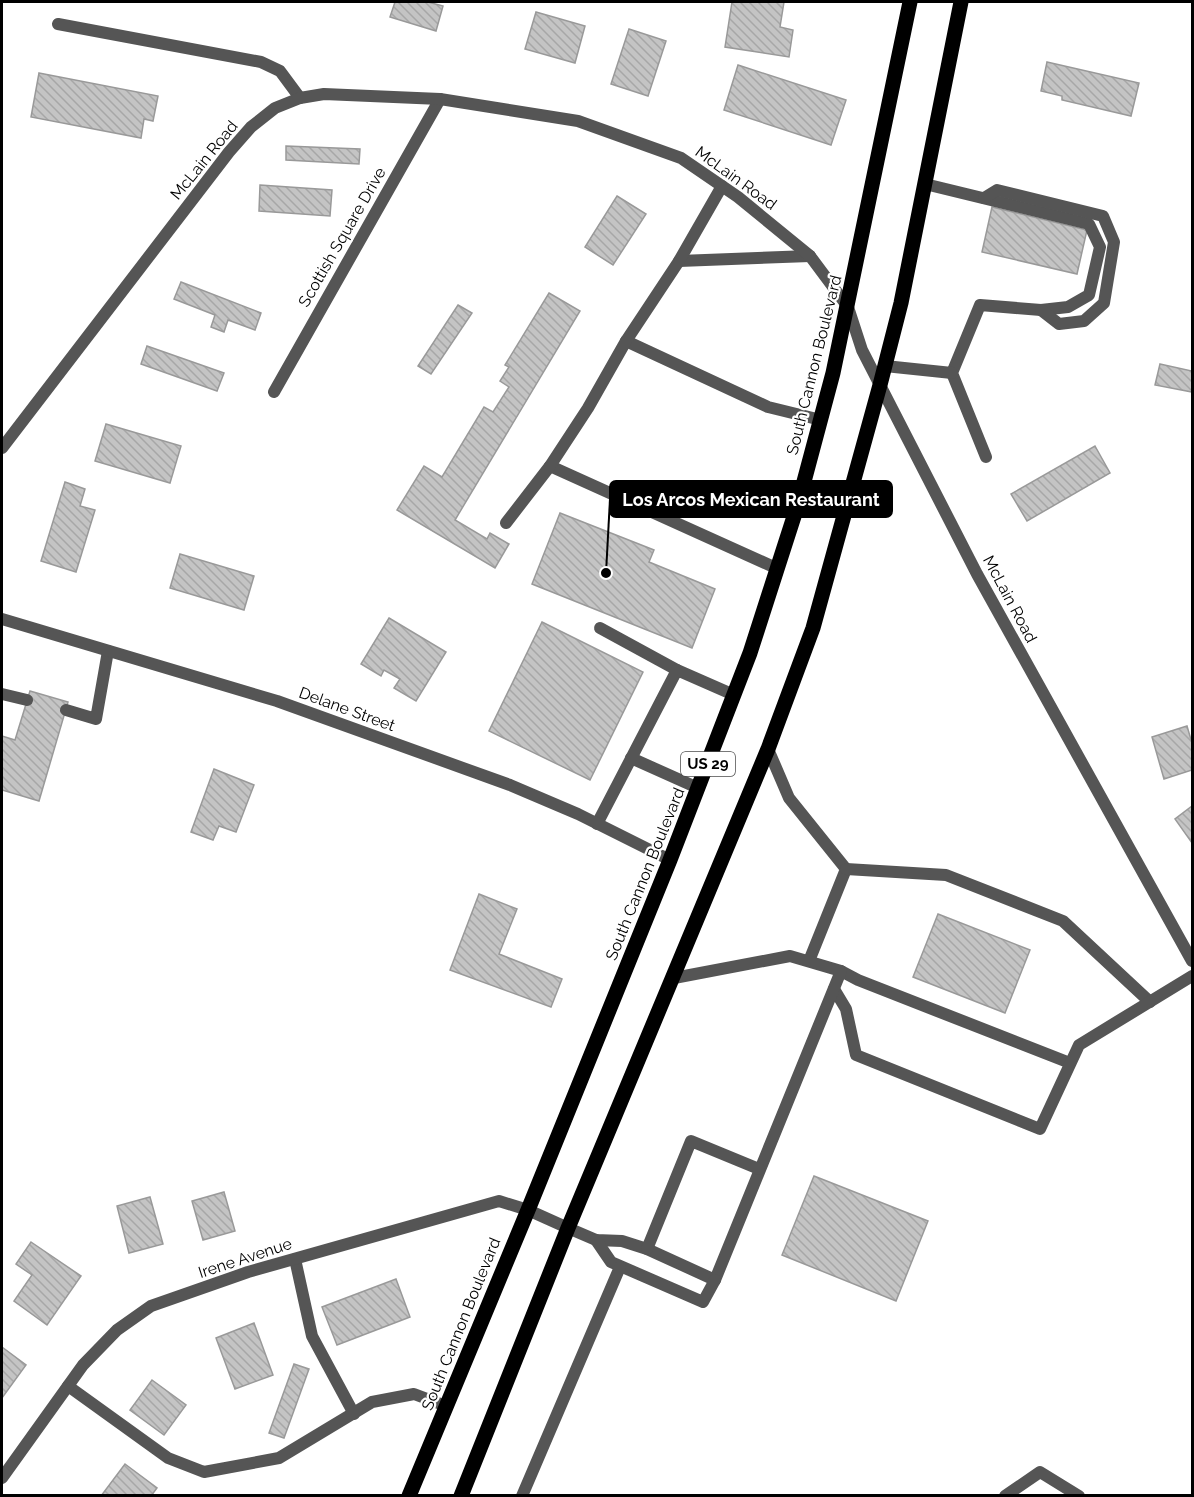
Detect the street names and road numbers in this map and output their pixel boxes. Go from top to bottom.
street label: McLain Road [166,117,242,203]
street label: McLain Road [692,142,780,214]
street label: Scottish Square Drive [294,164,390,310]
street label: South Cannon Boulevard [782,273,846,457]
street label: McLain Road [979,552,1041,646]
street label: Delane Street [296,683,398,735]
road number: US 29 [681,752,735,776]
street label: South Cannon Boulevard [602,785,688,963]
street label: Irene Avenue [196,1234,294,1282]
street label: South Cannon Boulevard [418,1235,504,1413]

